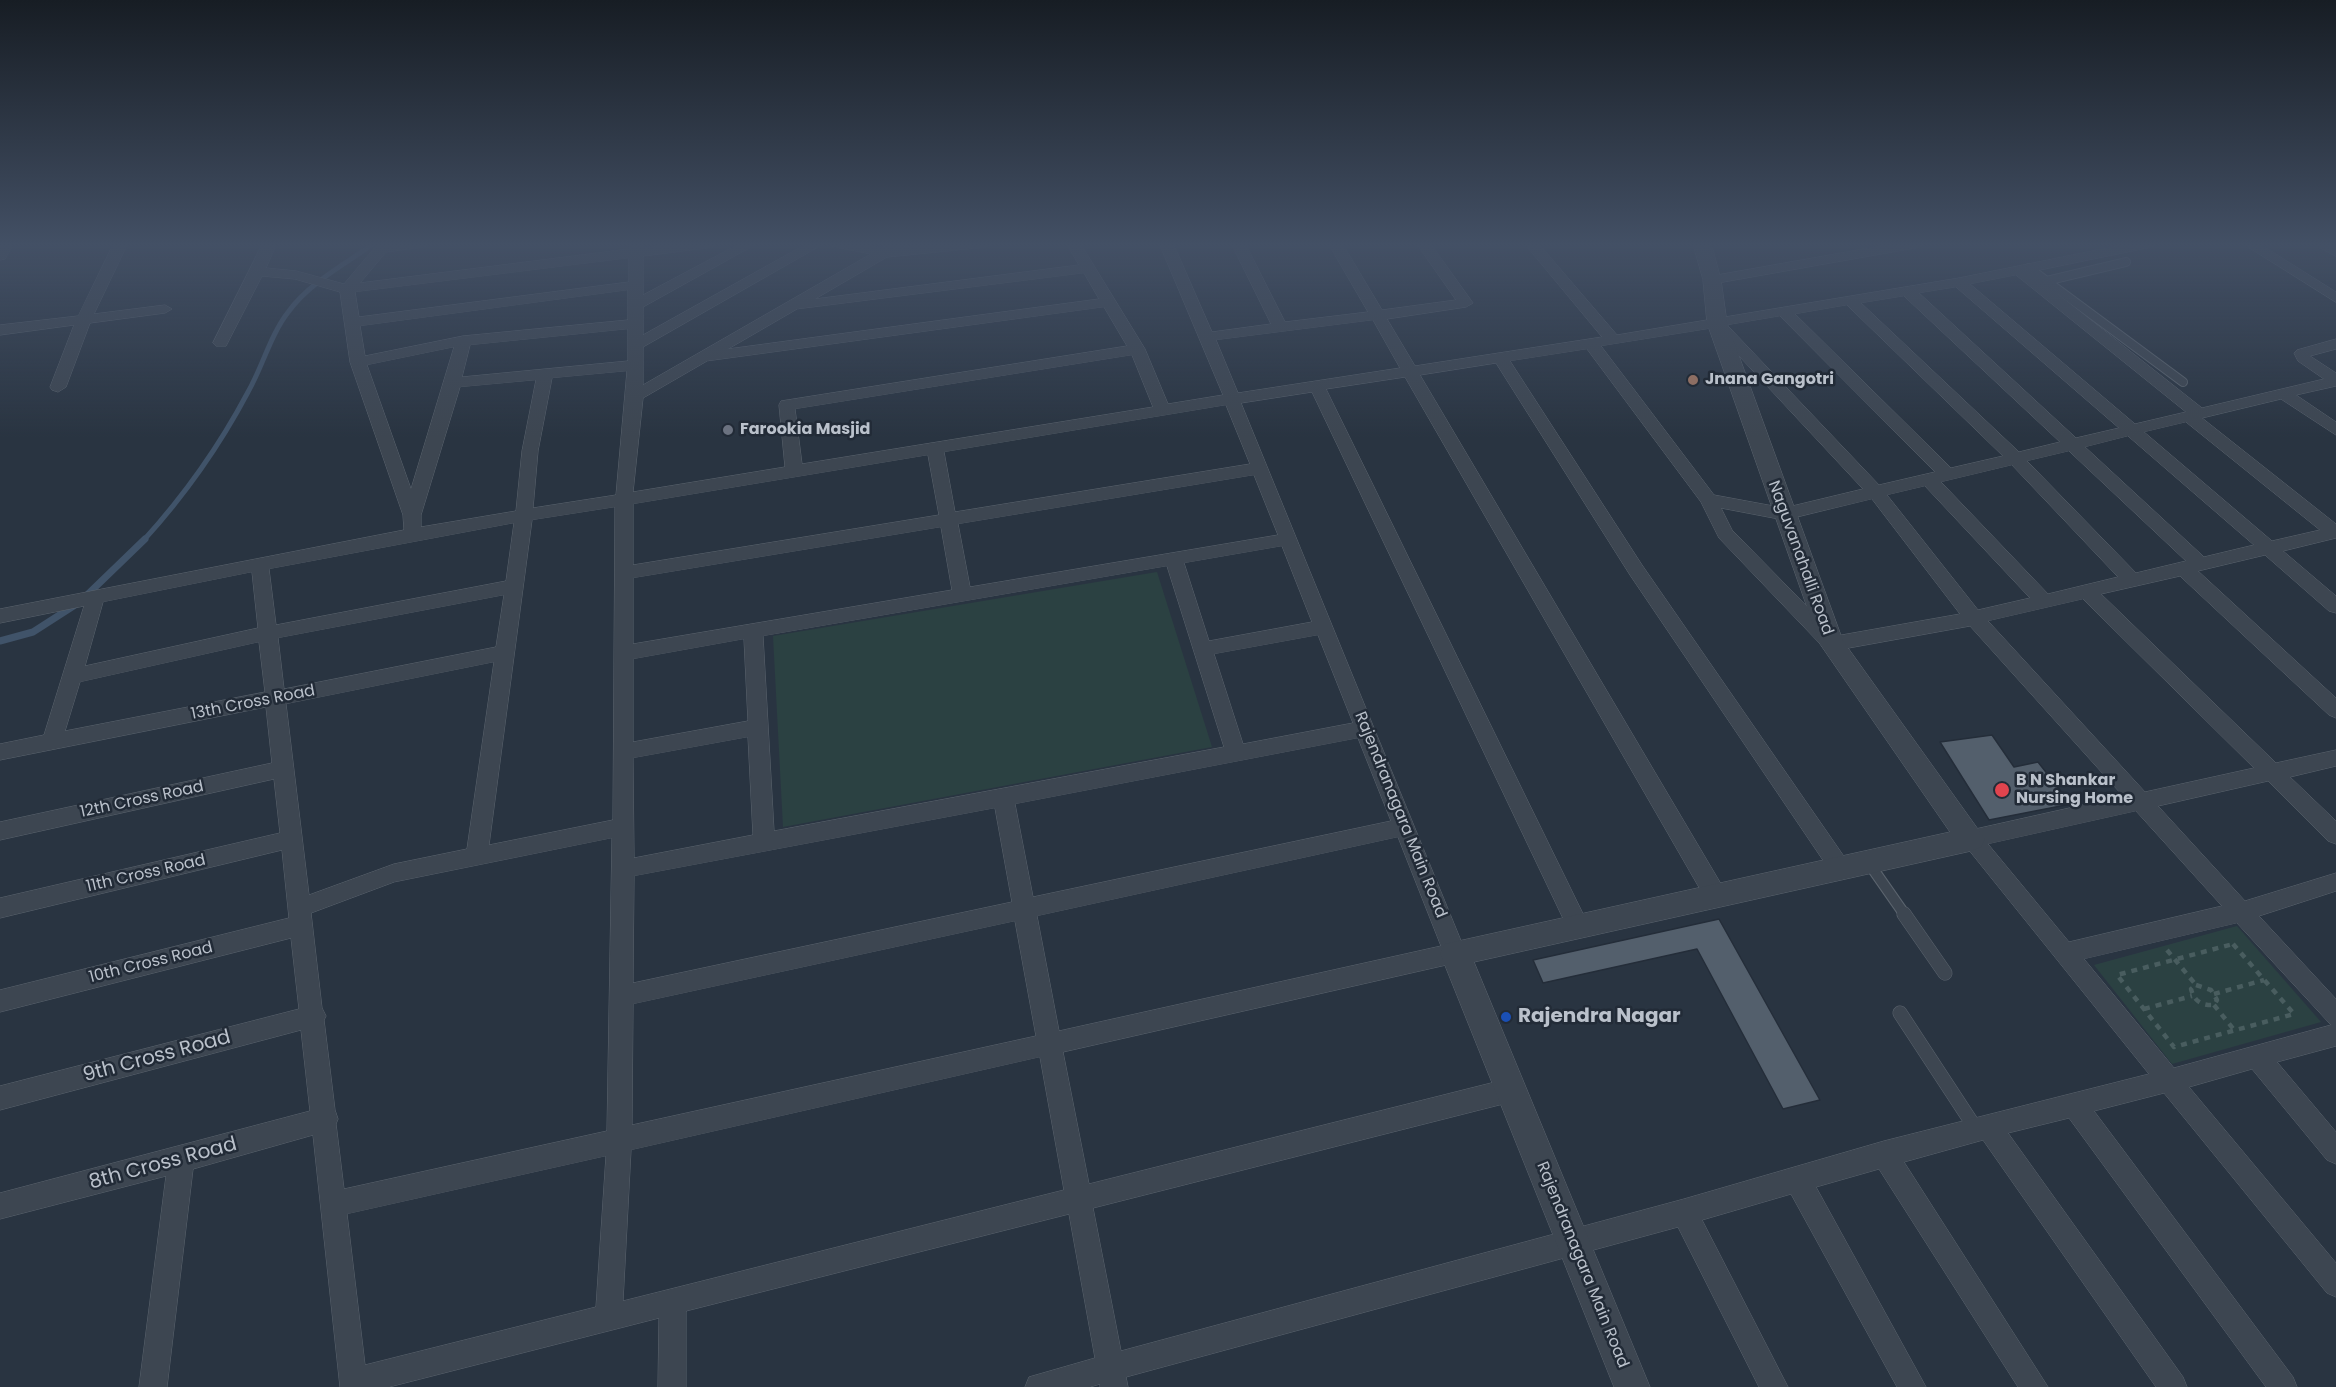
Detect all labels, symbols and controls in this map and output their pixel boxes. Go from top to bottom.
place label: Jnana Gangotri [1705,370,1834,390]
marker: Jnana Gangotri [1686,373,1700,387]
place label: Farookia Masjid [740,420,870,440]
marker: Farookia Masjid [721,423,735,437]
street label: Naguvanahalli Road [1763,478,1837,638]
street label: 13th Cross Road [189,682,317,724]
street label: Rajendranagara Main Road [1350,709,1450,921]
place label: B N Shankar Nursing Home [2016,771,2133,809]
street label: 12th Cross Road [78,778,206,822]
marker: B N Shankar Nursing Home [1993,781,2011,799]
street label: 11th Cross Road [85,851,207,897]
street label: 10th Cross Road [87,938,215,988]
place label: Rajendra Nagar [1518,1005,1681,1029]
marker: Rajendra Nagar [1499,1010,1513,1024]
street label: 9th Cross Road [81,1026,233,1088]
street label: 8th Cross Road [87,1133,239,1195]
street label: Rajendranagara Main Road [1532,1159,1632,1371]

